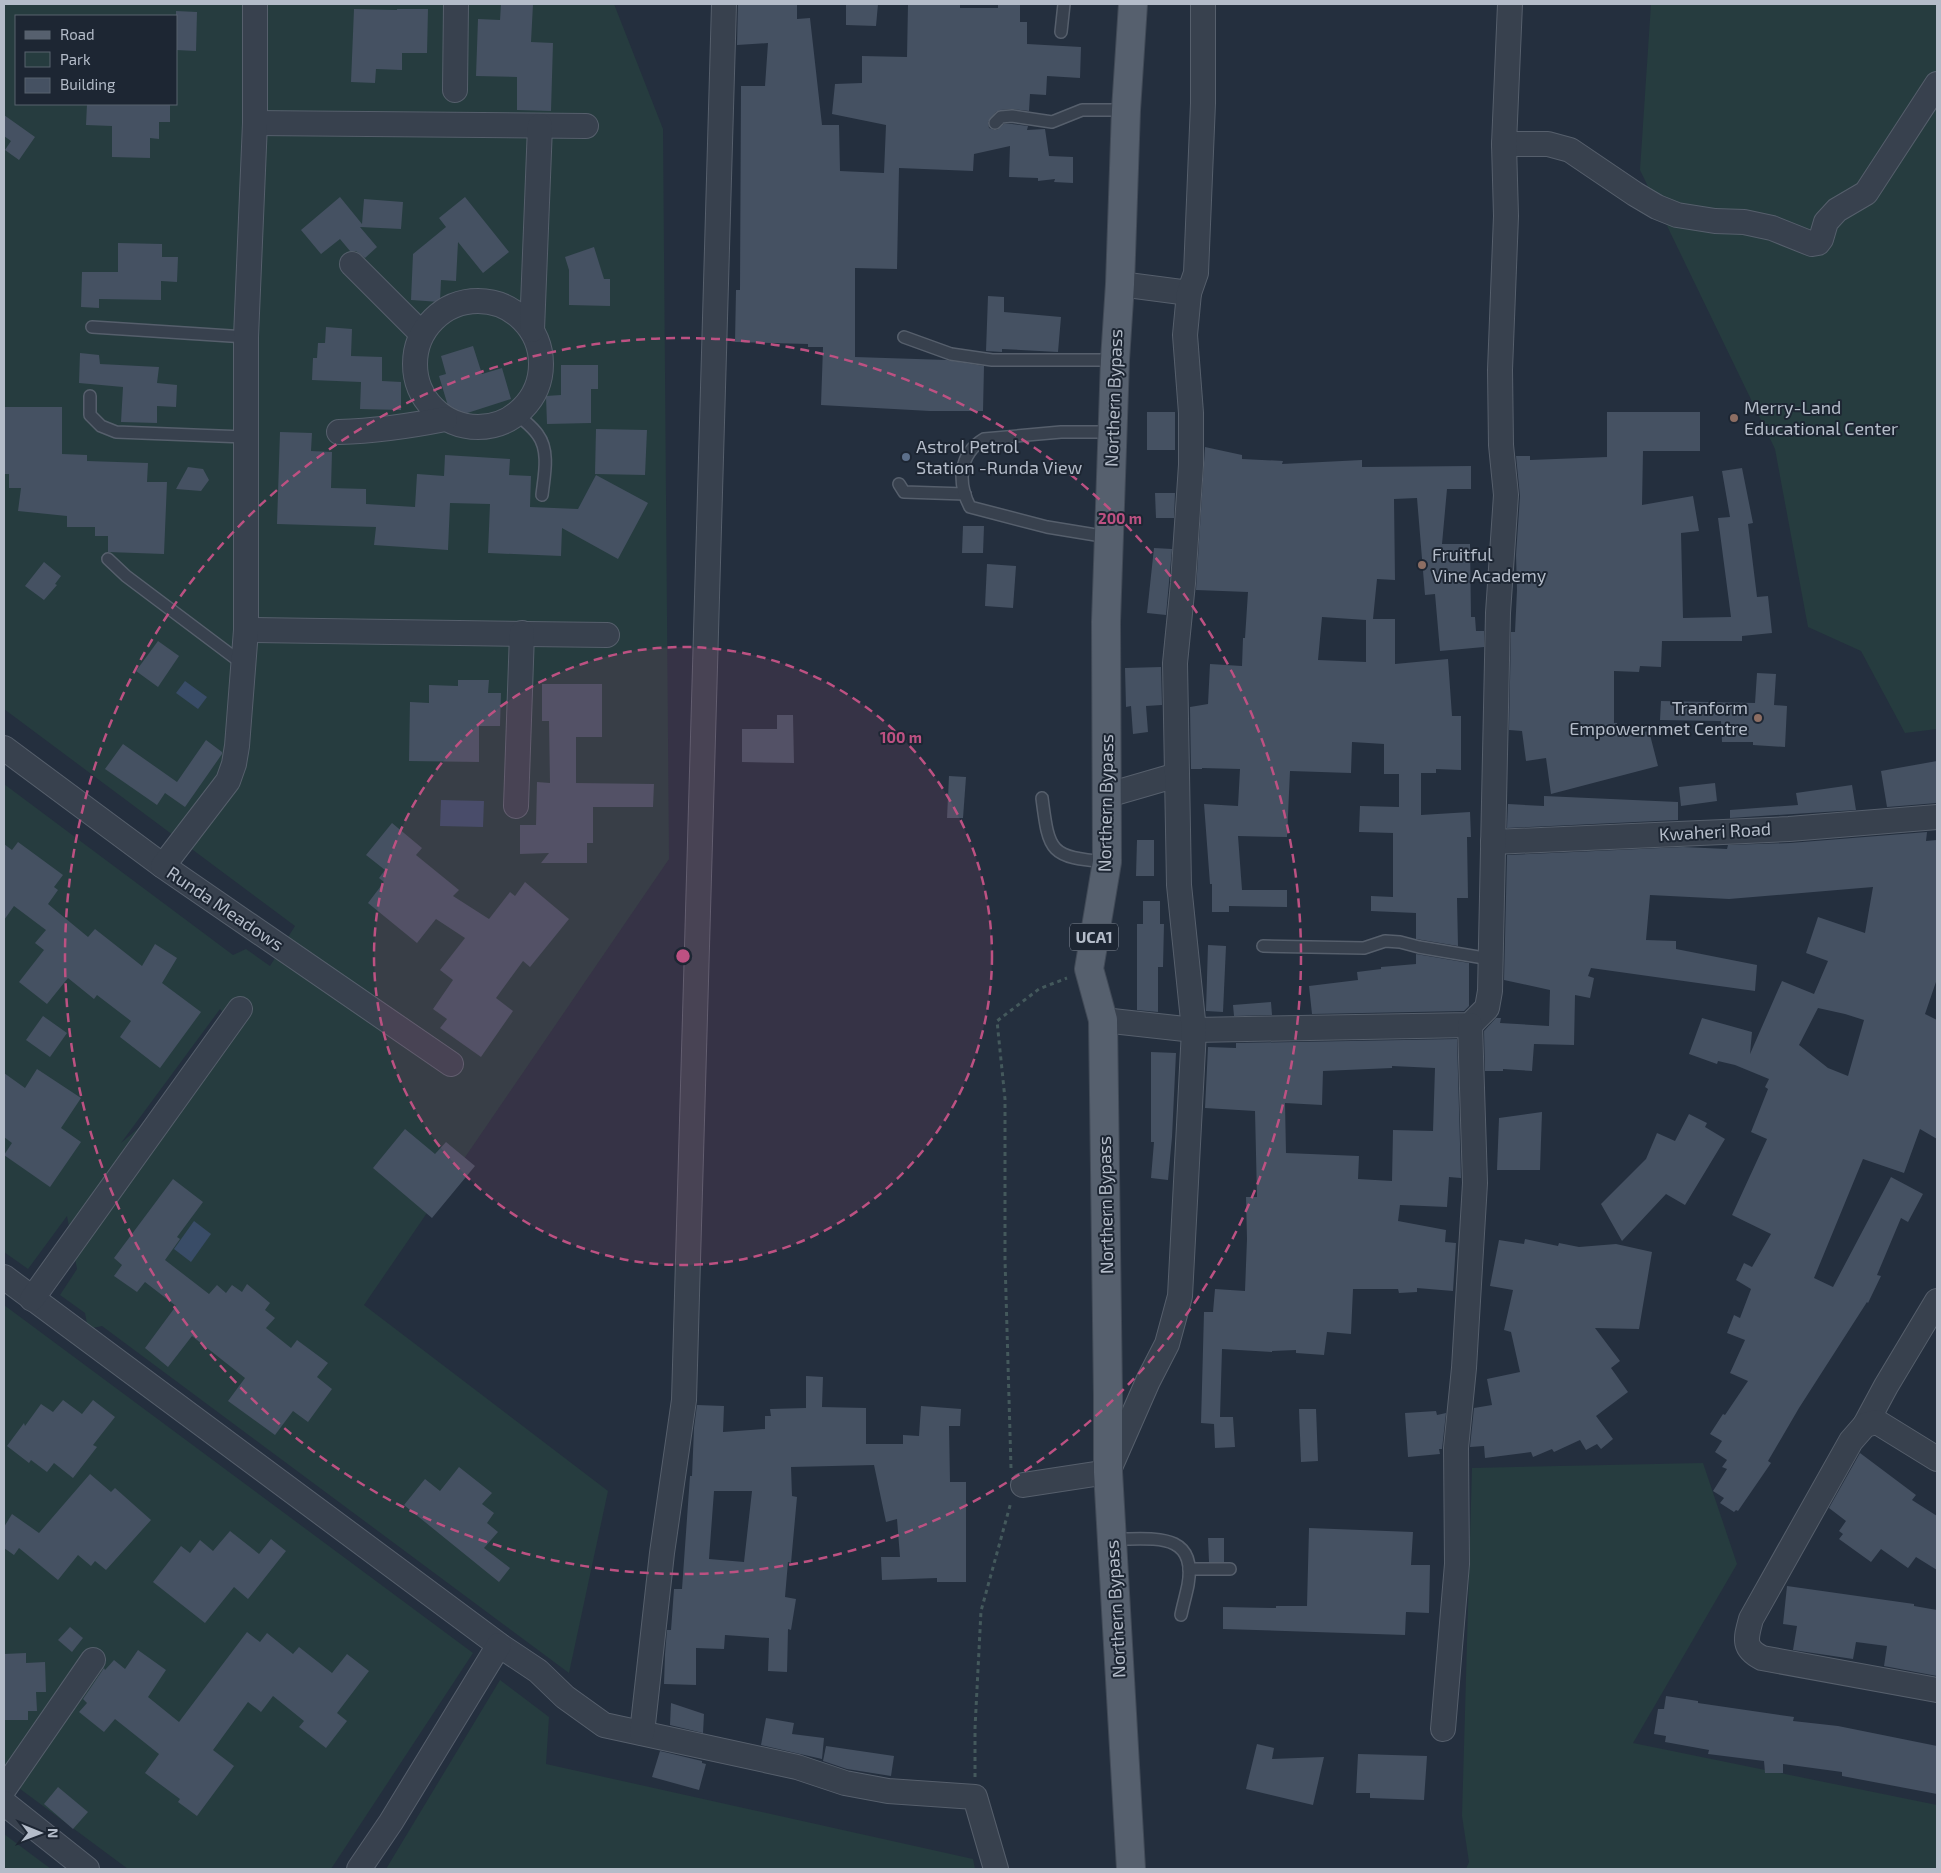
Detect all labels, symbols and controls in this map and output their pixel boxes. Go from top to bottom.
legend [15,15,178,105]
text: Road [60,25,95,43]
text: Park [60,50,91,68]
text: Building [60,75,116,93]
street label: Northern Bypass [1100,329,1126,467]
place label: Merry-Land Educational Center [1744,396,1898,439]
marker: Merry-Land Educational Center [1728,412,1740,424]
place label: Astrol Petrol Station -Runda View [916,435,1083,478]
marker: Astrol Petrol Station -Runda View [900,451,912,463]
text: 200 m [1098,509,1142,527]
place label: Fruitful Vine Academy [1432,543,1547,586]
marker: Fruitful Vine Academy [1416,559,1428,571]
place label: Tranform Empowernmet Centre [1569,696,1748,739]
marker: Tranform Empowernmet Centre [1752,712,1764,724]
text: 100 m [880,728,922,746]
street label: Northern Bypass [1093,734,1117,872]
street label: Kwaheri Road [1658,817,1772,845]
street label: Runda Meadows [163,861,288,955]
road number: UCA1 [1070,924,1118,950]
centre of rings [674,947,692,965]
street label: Northern Bypass [1093,1136,1117,1274]
street label: Northern Bypass [1100,1540,1130,1679]
north arrow [15,1808,65,1858]
text: N [45,1828,62,1838]

